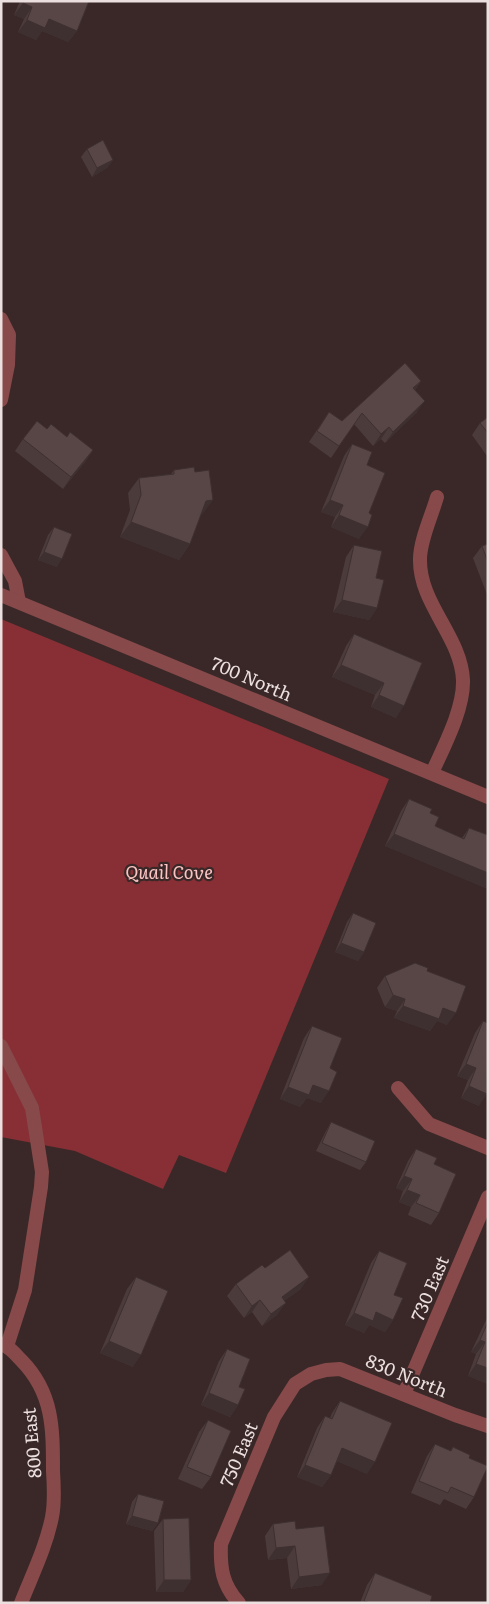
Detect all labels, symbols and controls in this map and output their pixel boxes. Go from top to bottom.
street label: 700 North [207,649,297,707]
park label: Quail Cove [125,858,213,885]
street label: 730 East [403,1250,455,1325]
street label: 830 North [362,1346,452,1404]
street label: 800 East [14,1406,48,1479]
street label: 750 East [212,1417,264,1491]

